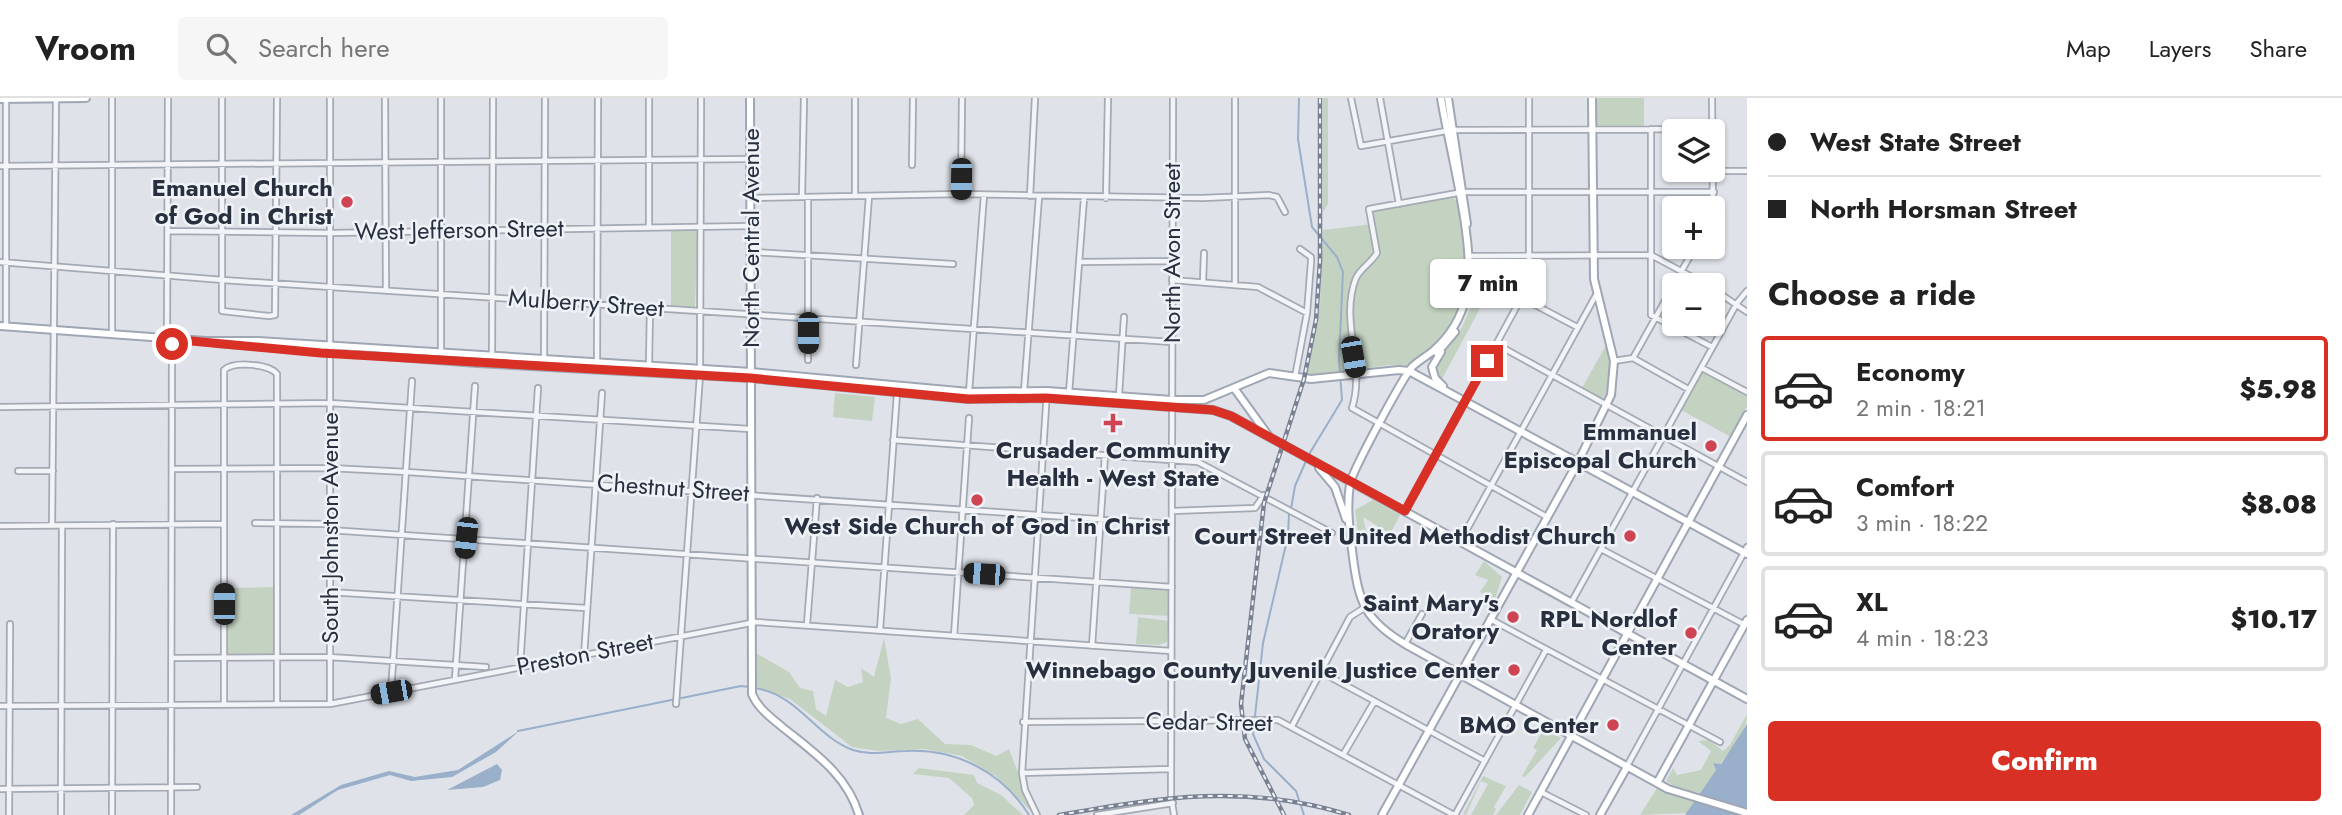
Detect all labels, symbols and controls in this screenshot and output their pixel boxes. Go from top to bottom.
search box [178,17,668,80]
text: Vroom [35,25,136,72]
icon: search [202,29,240,67]
text: Search here [258,29,390,67]
text: Map [2066,31,2111,66]
text: Layers [2149,31,2211,66]
text: Share [2249,31,2307,66]
map controls [1662,119,1725,336]
button: layers [1662,119,1725,182]
text: West State Street [1810,123,2021,161]
street label: North Central Avenue [733,128,768,348]
car [951,158,972,200]
street label: North Avon Street [1154,163,1189,343]
place label: Emanuel Church of God in Christ [152,170,333,233]
text: North Horsman Street [1810,190,2077,228]
marker: Emanuel Church of God in Christ [339,194,355,210]
button: + [1662,196,1725,259]
street label: West Jefferson Street [354,210,564,249]
callout: 7 min [1429,260,1545,308]
text: 7 min [1458,266,1518,300]
text: Choose a ride [1768,271,1976,317]
button: − [1662,273,1725,336]
street label: Mulberry Street [507,280,665,325]
car [798,312,819,354]
route start [156,328,188,360]
car [1340,334,1367,380]
route end [1471,345,1503,377]
text: Economy [1856,353,1965,391]
icon: car [1772,357,1835,420]
text: $5.98 [2240,370,2317,408]
text: 2 min · 18:21 [1856,391,1986,425]
street label: South Johnston Avenue [312,412,347,644]
marker: Crusader Community Health - West State [1103,413,1123,433]
place label: Emmanuel Episcopal Church [1503,414,1697,477]
place label: Crusader Community Health - West State [996,432,1231,495]
marker: Emmanuel Episcopal Church [1703,438,1719,454]
street label: Chestnut Street [596,465,750,510]
text: Comfort [1856,468,1954,506]
icon: car [1772,472,1835,535]
text: $8.08 [2241,485,2317,523]
marker: West Side Church of God in Christ [969,492,985,508]
text: 3 min · 18:22 [1856,506,1988,540]
place label: West Side Church of God in Christ [784,508,1170,543]
car [454,516,479,560]
place label: Court Street United Methodist Church [1194,518,1616,553]
marker: Court Street United Methodist Church [1622,528,1638,544]
car [963,562,1006,586]
car [214,583,235,625]
text: XL [1856,583,1888,621]
place label: Saint Mary's Oratory [1362,585,1499,648]
icon: car [1772,587,1835,650]
text: $10.17 [2231,600,2317,638]
place label: RPL Nordlof Center [1540,601,1679,664]
marker: Saint Mary's Oratory [1505,609,1521,625]
text: 4 min · 18:23 [1856,621,1988,655]
street label: Preston Street [514,623,656,684]
marker: RPL Nordlof Center [1683,625,1699,641]
place label: Winnebago County Juvenile Justice Center [1026,652,1500,687]
marker: Winnebago County Juvenile Justice Center [1506,662,1522,678]
car [369,678,414,706]
street label: Cedar Street [1145,703,1273,740]
place label: BMO Center [1459,707,1599,742]
marker: BMO Center [1605,717,1621,733]
button: Confirm [1768,721,2321,801]

